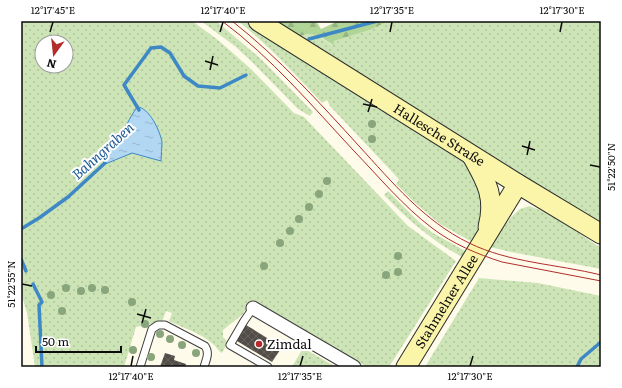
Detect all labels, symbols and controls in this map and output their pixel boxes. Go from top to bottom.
text: 12°17'45"E [31,2,75,17]
text: 12°17'40"E [200,2,246,17]
text: 12°17'35"E [370,2,414,17]
text: 12°17'30"E [539,2,585,17]
north arrow [34,34,74,74]
text: N [45,56,58,74]
street label: Hallesche Straße [390,98,489,170]
water label: Bahngraben [67,117,138,184]
text: 51°22'50"N [603,143,618,191]
street label: Stahmelner Allee [410,250,482,352]
text: 51°22'55"N [3,260,18,308]
scale bar [36,328,121,354]
text: 50 m [42,332,69,350]
place label: Zimdal [267,334,312,353]
marker: Zimdal [254,339,264,349]
text: 12°17'40"E [108,368,154,383]
text: 12°17'35"E [278,368,322,383]
text: 12°17'30"E [447,368,493,383]

